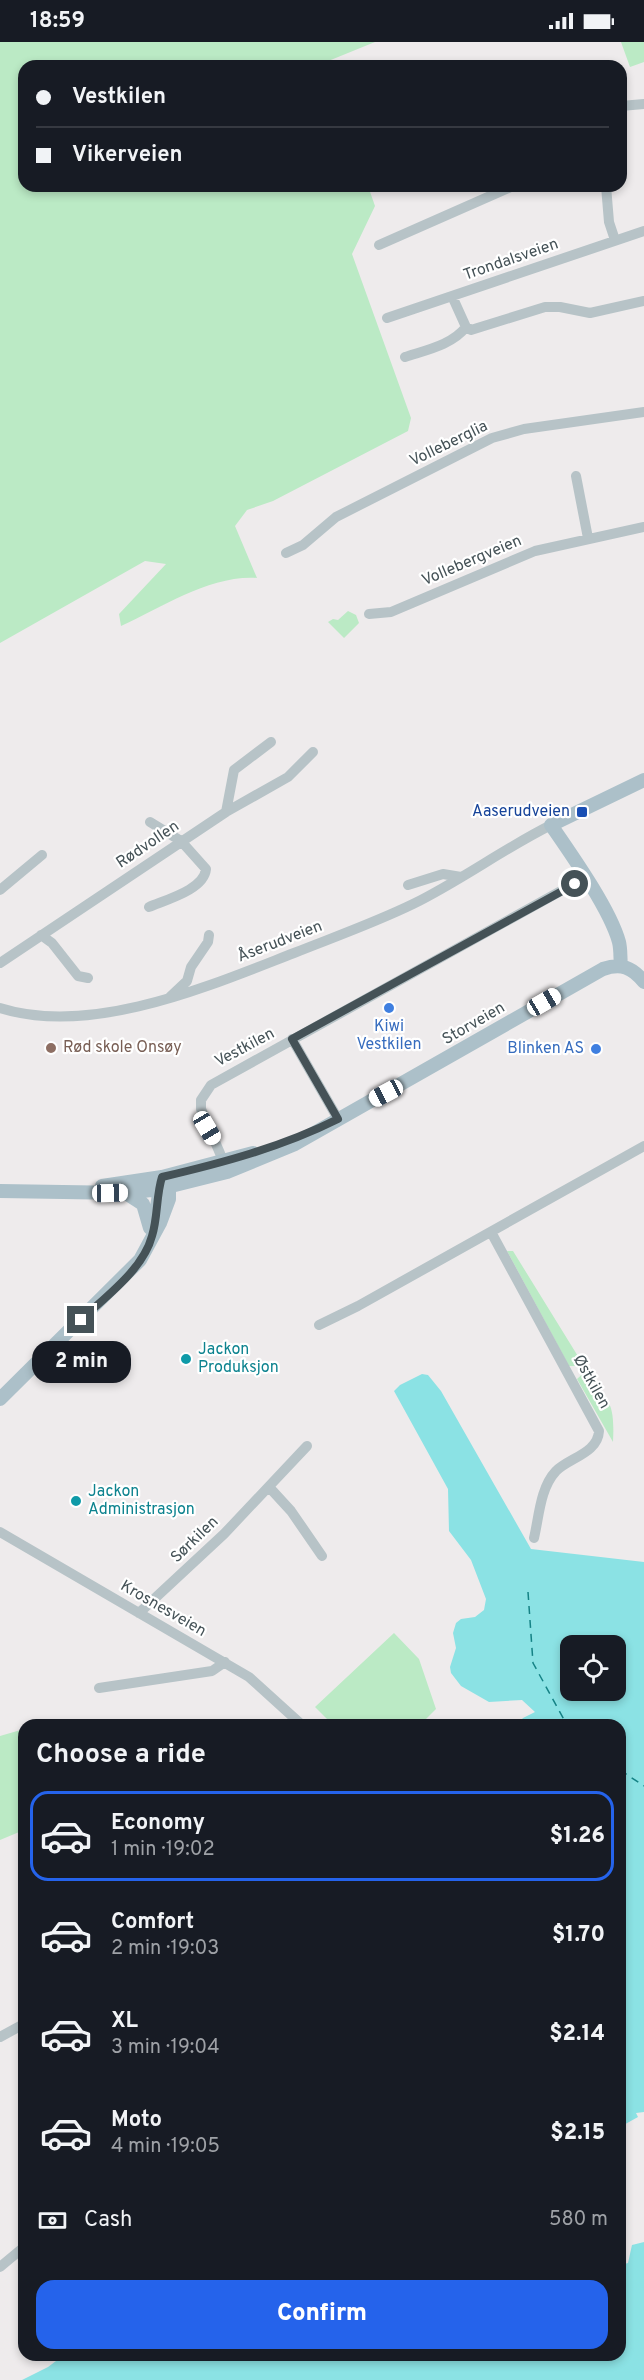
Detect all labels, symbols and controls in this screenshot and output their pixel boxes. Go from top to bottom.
text: 18:59 [30,8,85,35]
text: Vestkilen [72,84,166,111]
text: Vikerveien [72,142,183,169]
street label: Trondalsveien [461,234,561,286]
street label: Volleberglia [407,417,491,471]
street label: Vollebergveien [419,531,525,591]
place label: Aaserudveien [472,802,570,822]
marker: Aaserudveien [575,805,589,819]
street label: Rødvollen [113,817,183,873]
route start [561,870,588,897]
street label: Åserudveien [234,916,325,967]
car [524,985,564,1019]
street label: Storveien [439,998,509,1050]
marker: Kiwi Vestkilen [382,1001,396,1015]
place label: Kiwi Vestkilen [357,1017,421,1055]
street label: Vestkilen [212,1024,278,1072]
place label: Rød skole Onsøy [63,1038,182,1058]
place label: Blinken AS [507,1039,584,1059]
marker: Rød skole Onsøy [44,1041,58,1055]
marker: Blinken AS [589,1042,603,1056]
car [366,1077,406,1109]
car [190,1108,224,1148]
car [92,1184,128,1202]
route end [67,1306,94,1333]
place label: Jackon Produksjon [198,1340,279,1378]
callout: 2 min [32,1341,130,1383]
text: 2 min [55,1349,108,1375]
street label: Østkilen [568,1351,614,1413]
marker: Jackon Produksjon [179,1352,193,1366]
place label: Jackon Administrasjon [88,1482,195,1520]
marker: Jackon Administrasjon [69,1494,83,1508]
street label: Sørkilen [167,1512,223,1568]
street label: Krosnesveien [116,1576,210,1642]
map controls [560,1635,626,1701]
button: locate [560,1635,626,1701]
text: Choose a ride [36,1738,206,1772]
icon: car [39,1809,93,1863]
text: Economy [111,1810,205,1837]
text: $1.26 [550,1823,605,1850]
text: 1 min · 19:02 [111,1837,215,1863]
icon: car [39,1908,93,1962]
text: Comfort [111,1909,194,1936]
text: $1.70 [552,1922,605,1949]
text: 2 min · 19:03 [111,1936,219,1962]
icon: car [39,2007,93,2061]
text: XL [111,2008,138,2035]
text: $2.14 [549,2021,605,2048]
text: 3 min · 19:04 [111,2035,220,2061]
icon: car [39,2106,93,2160]
text: Moto [111,2107,162,2134]
text: $2.15 [550,2120,605,2147]
text: 4 min · 19:05 [111,2134,220,2160]
icon: cash [36,2204,69,2237]
text: Cash [84,2207,133,2234]
text: 580 m [549,2207,608,2233]
button: Confirm [36,2280,608,2349]

